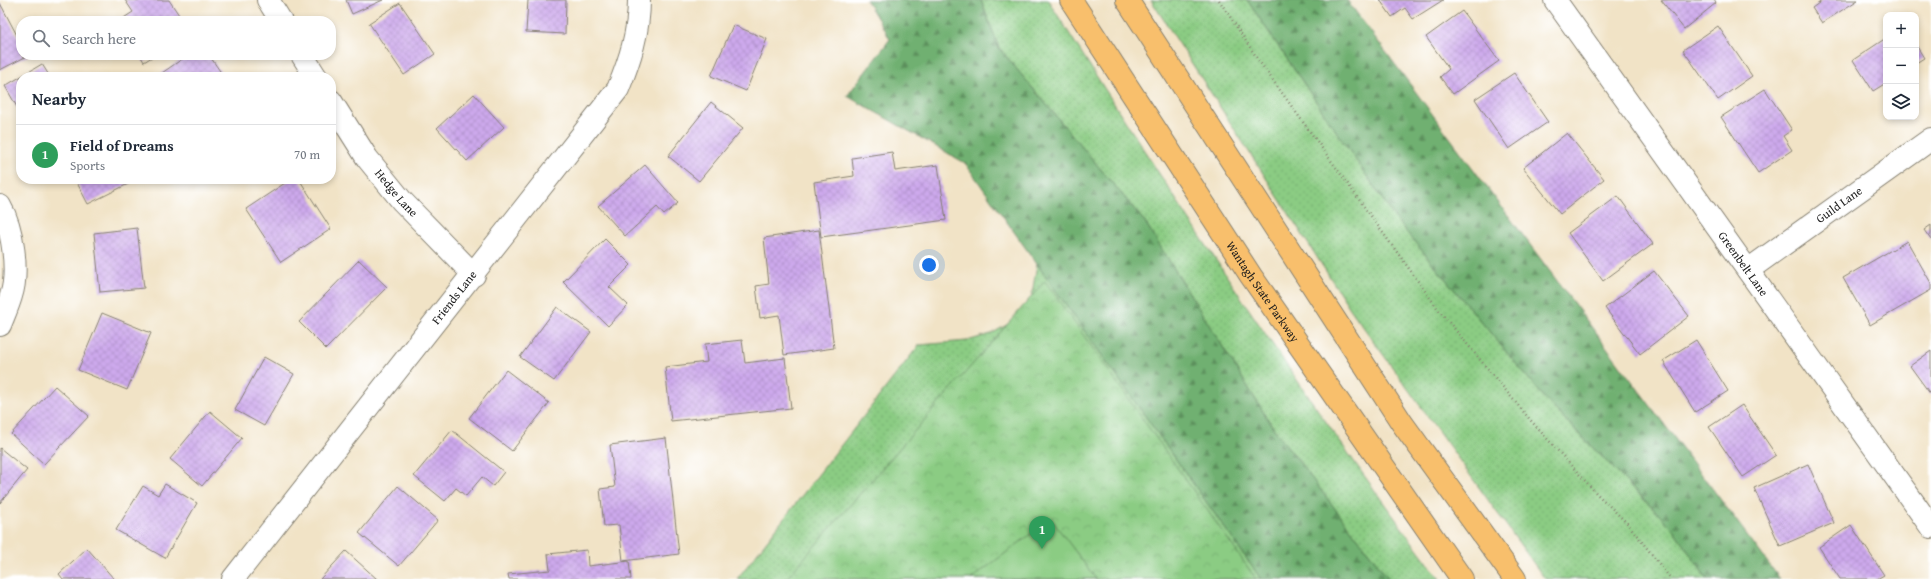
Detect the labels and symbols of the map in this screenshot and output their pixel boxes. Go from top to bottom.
street label: Hedge Lane [371,165,422,221]
street label: Guild Lane [1812,182,1866,227]
street label: Greenbelt Lane [1715,228,1773,300]
street label: Wantagh State Parkway [1222,238,1304,345]
your location [919,255,939,275]
street label: Friends Lane [427,266,481,328]
pin: 1 [1029,516,1055,549]

